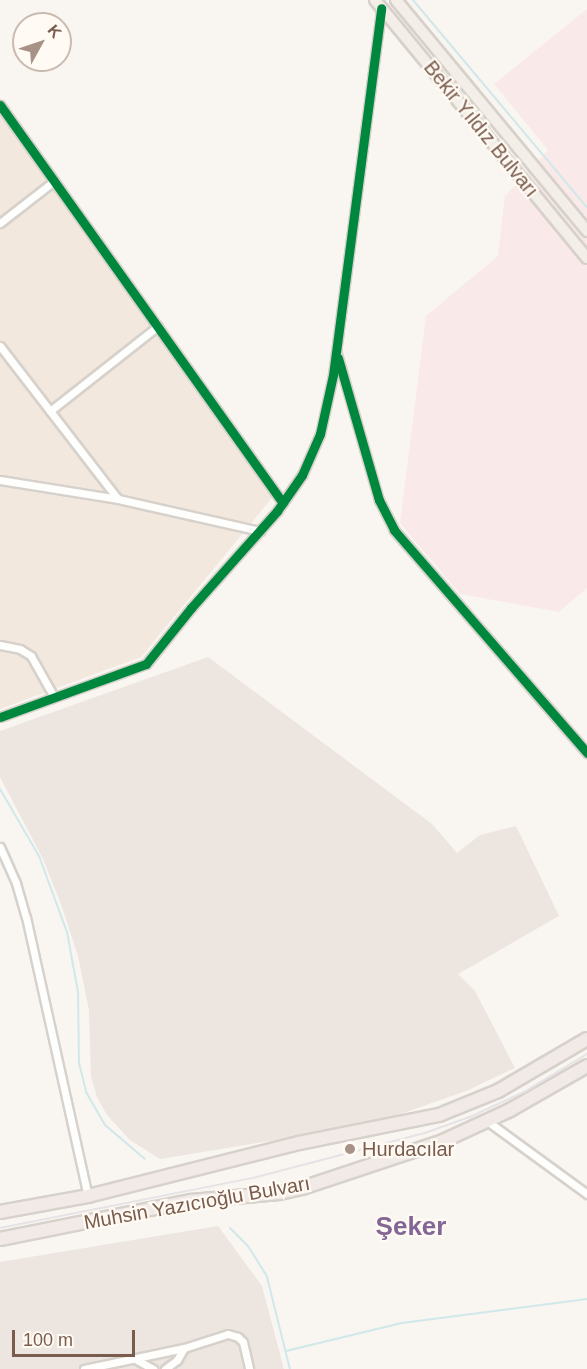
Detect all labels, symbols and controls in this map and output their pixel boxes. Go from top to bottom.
north arrow [12,12,72,72]
text: K [44,22,65,41]
street label: Bekir Yıldız Bulvarı [419,56,543,202]
place label: Hurdacılar [362,1137,454,1161]
marker: Hurdacılar [343,1142,357,1156]
street label: Muhsin Yazıcıoğlu Bulvarı [82,1171,312,1235]
district label: Şeker [376,1211,446,1243]
scale bar [15,1318,138,1356]
text: 100 m [23,1330,73,1350]

